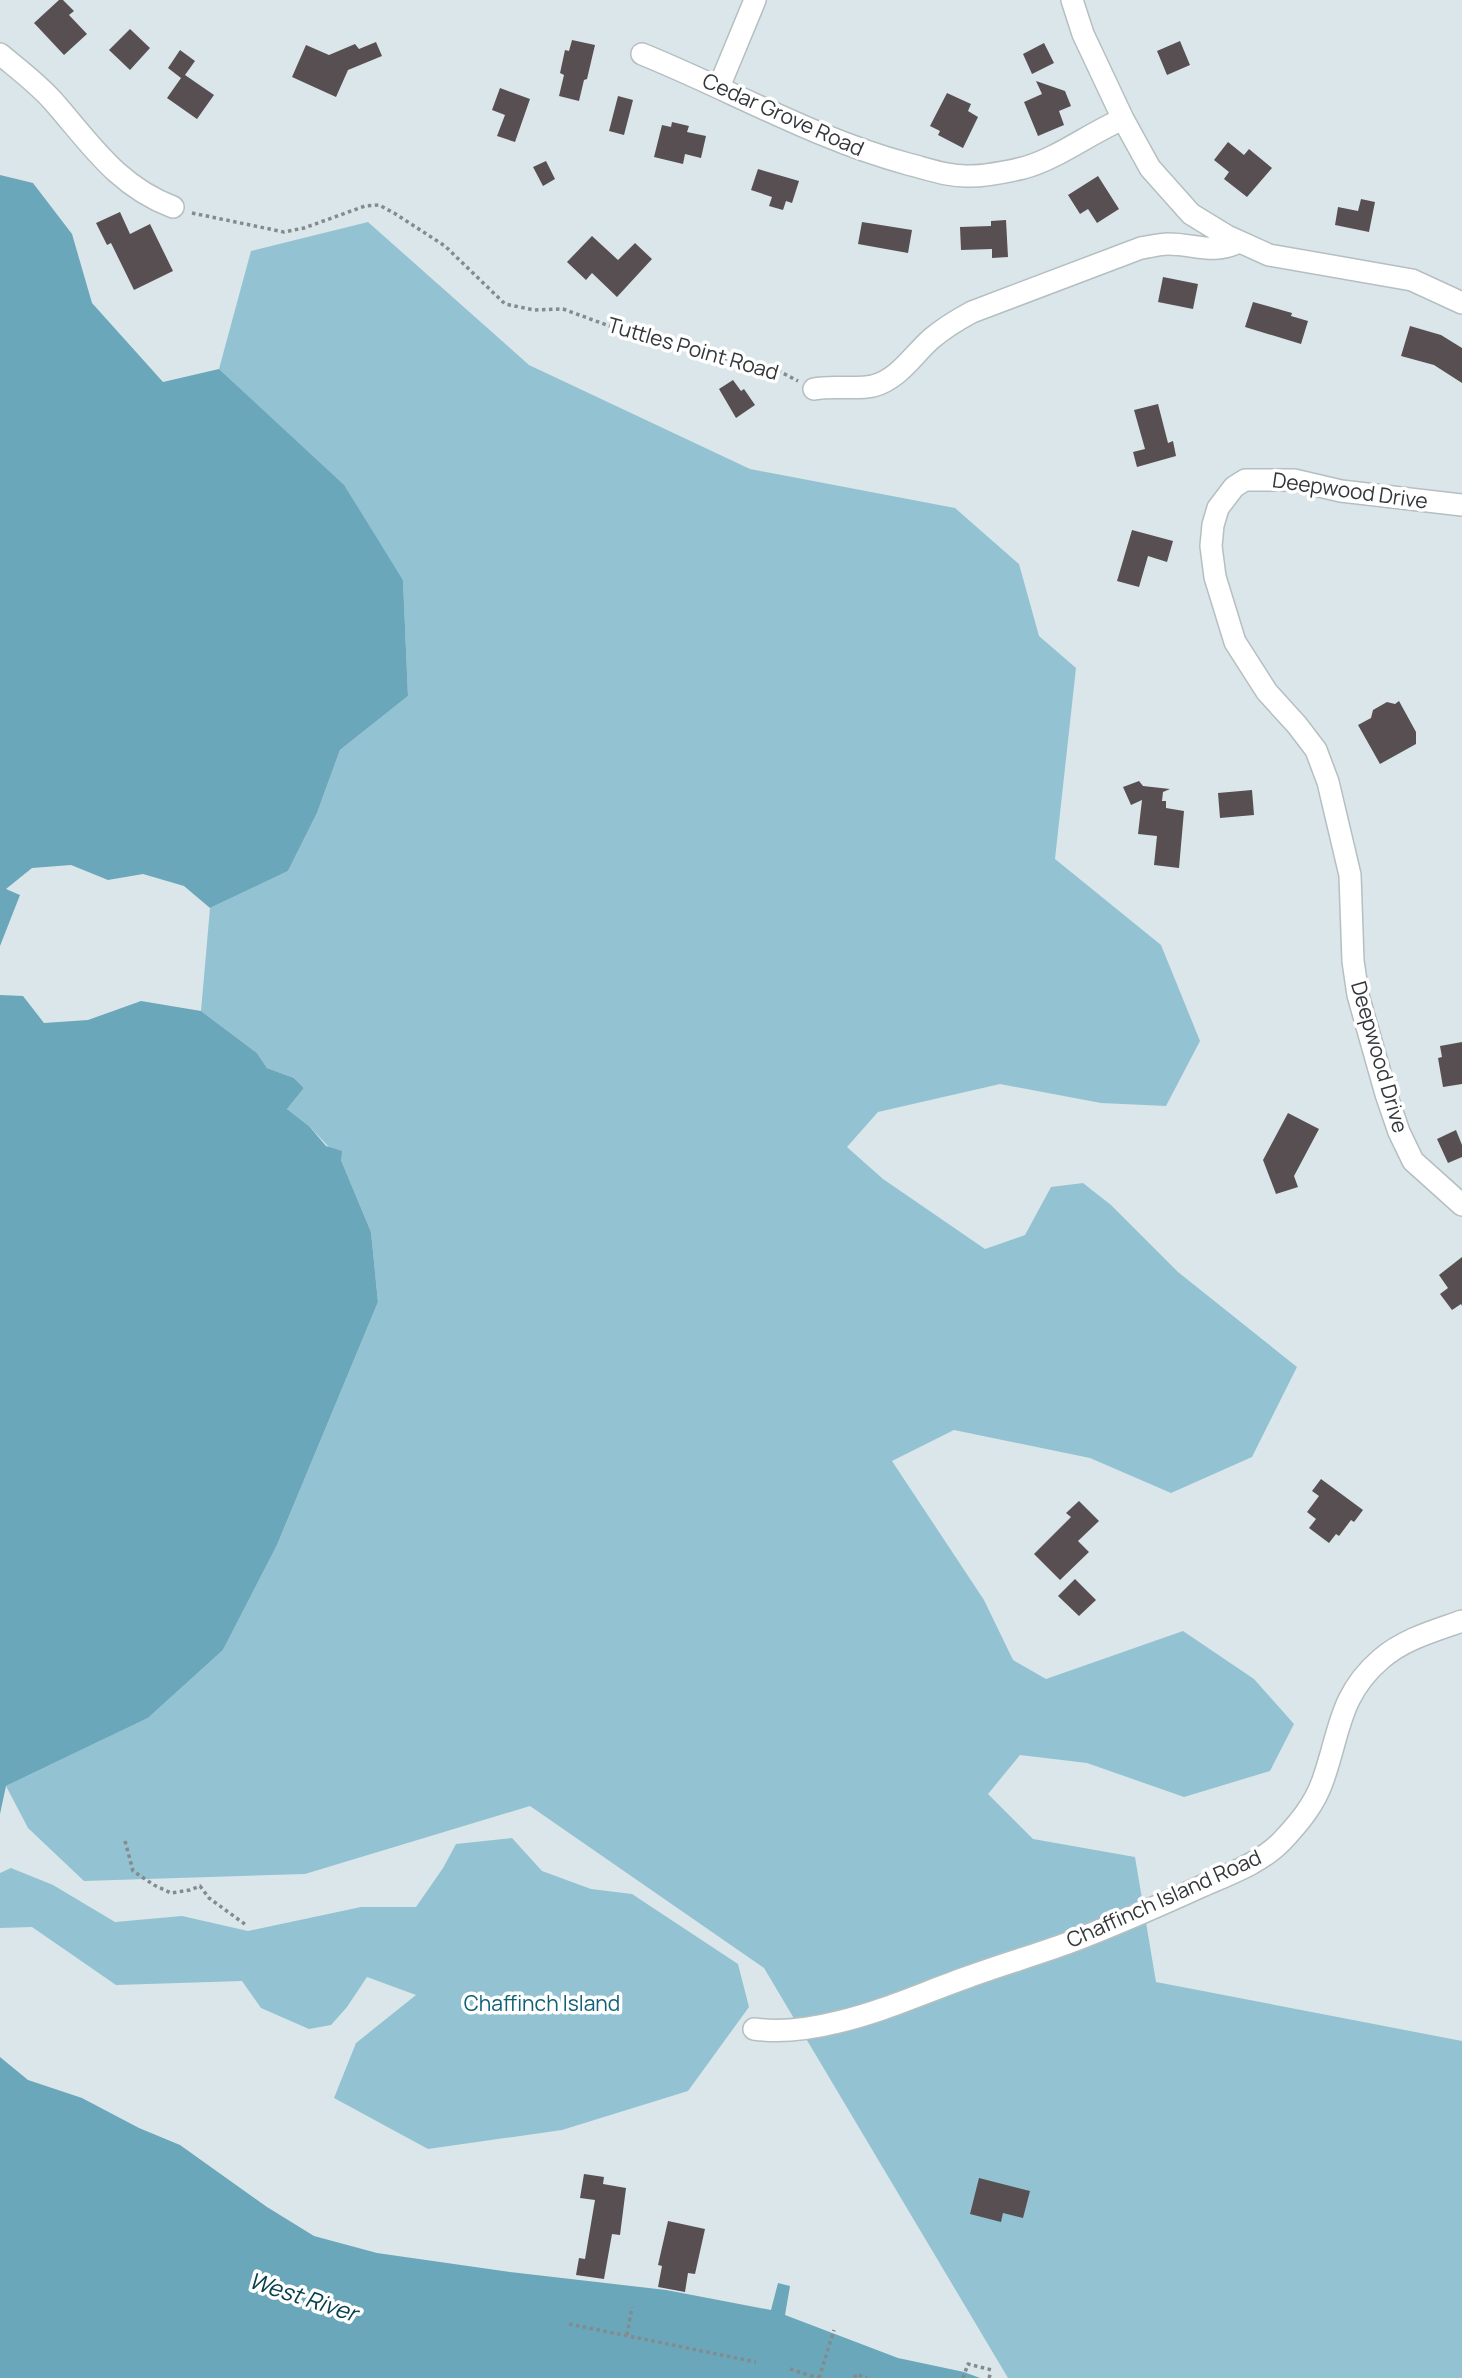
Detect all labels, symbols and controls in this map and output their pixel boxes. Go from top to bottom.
street label: Cedar Grove Road [698,66,869,162]
street label: Tuttles Point Road [604,310,782,386]
street label: Deepwood Drive [1271,465,1430,515]
street label: Deepwood Drive [1345,978,1415,1136]
street label: Chaffinch Island Road [1062,1843,1265,1954]
park label: Chaffinch Island [464,1989,620,2017]
water label: West River [245,2263,364,2329]

